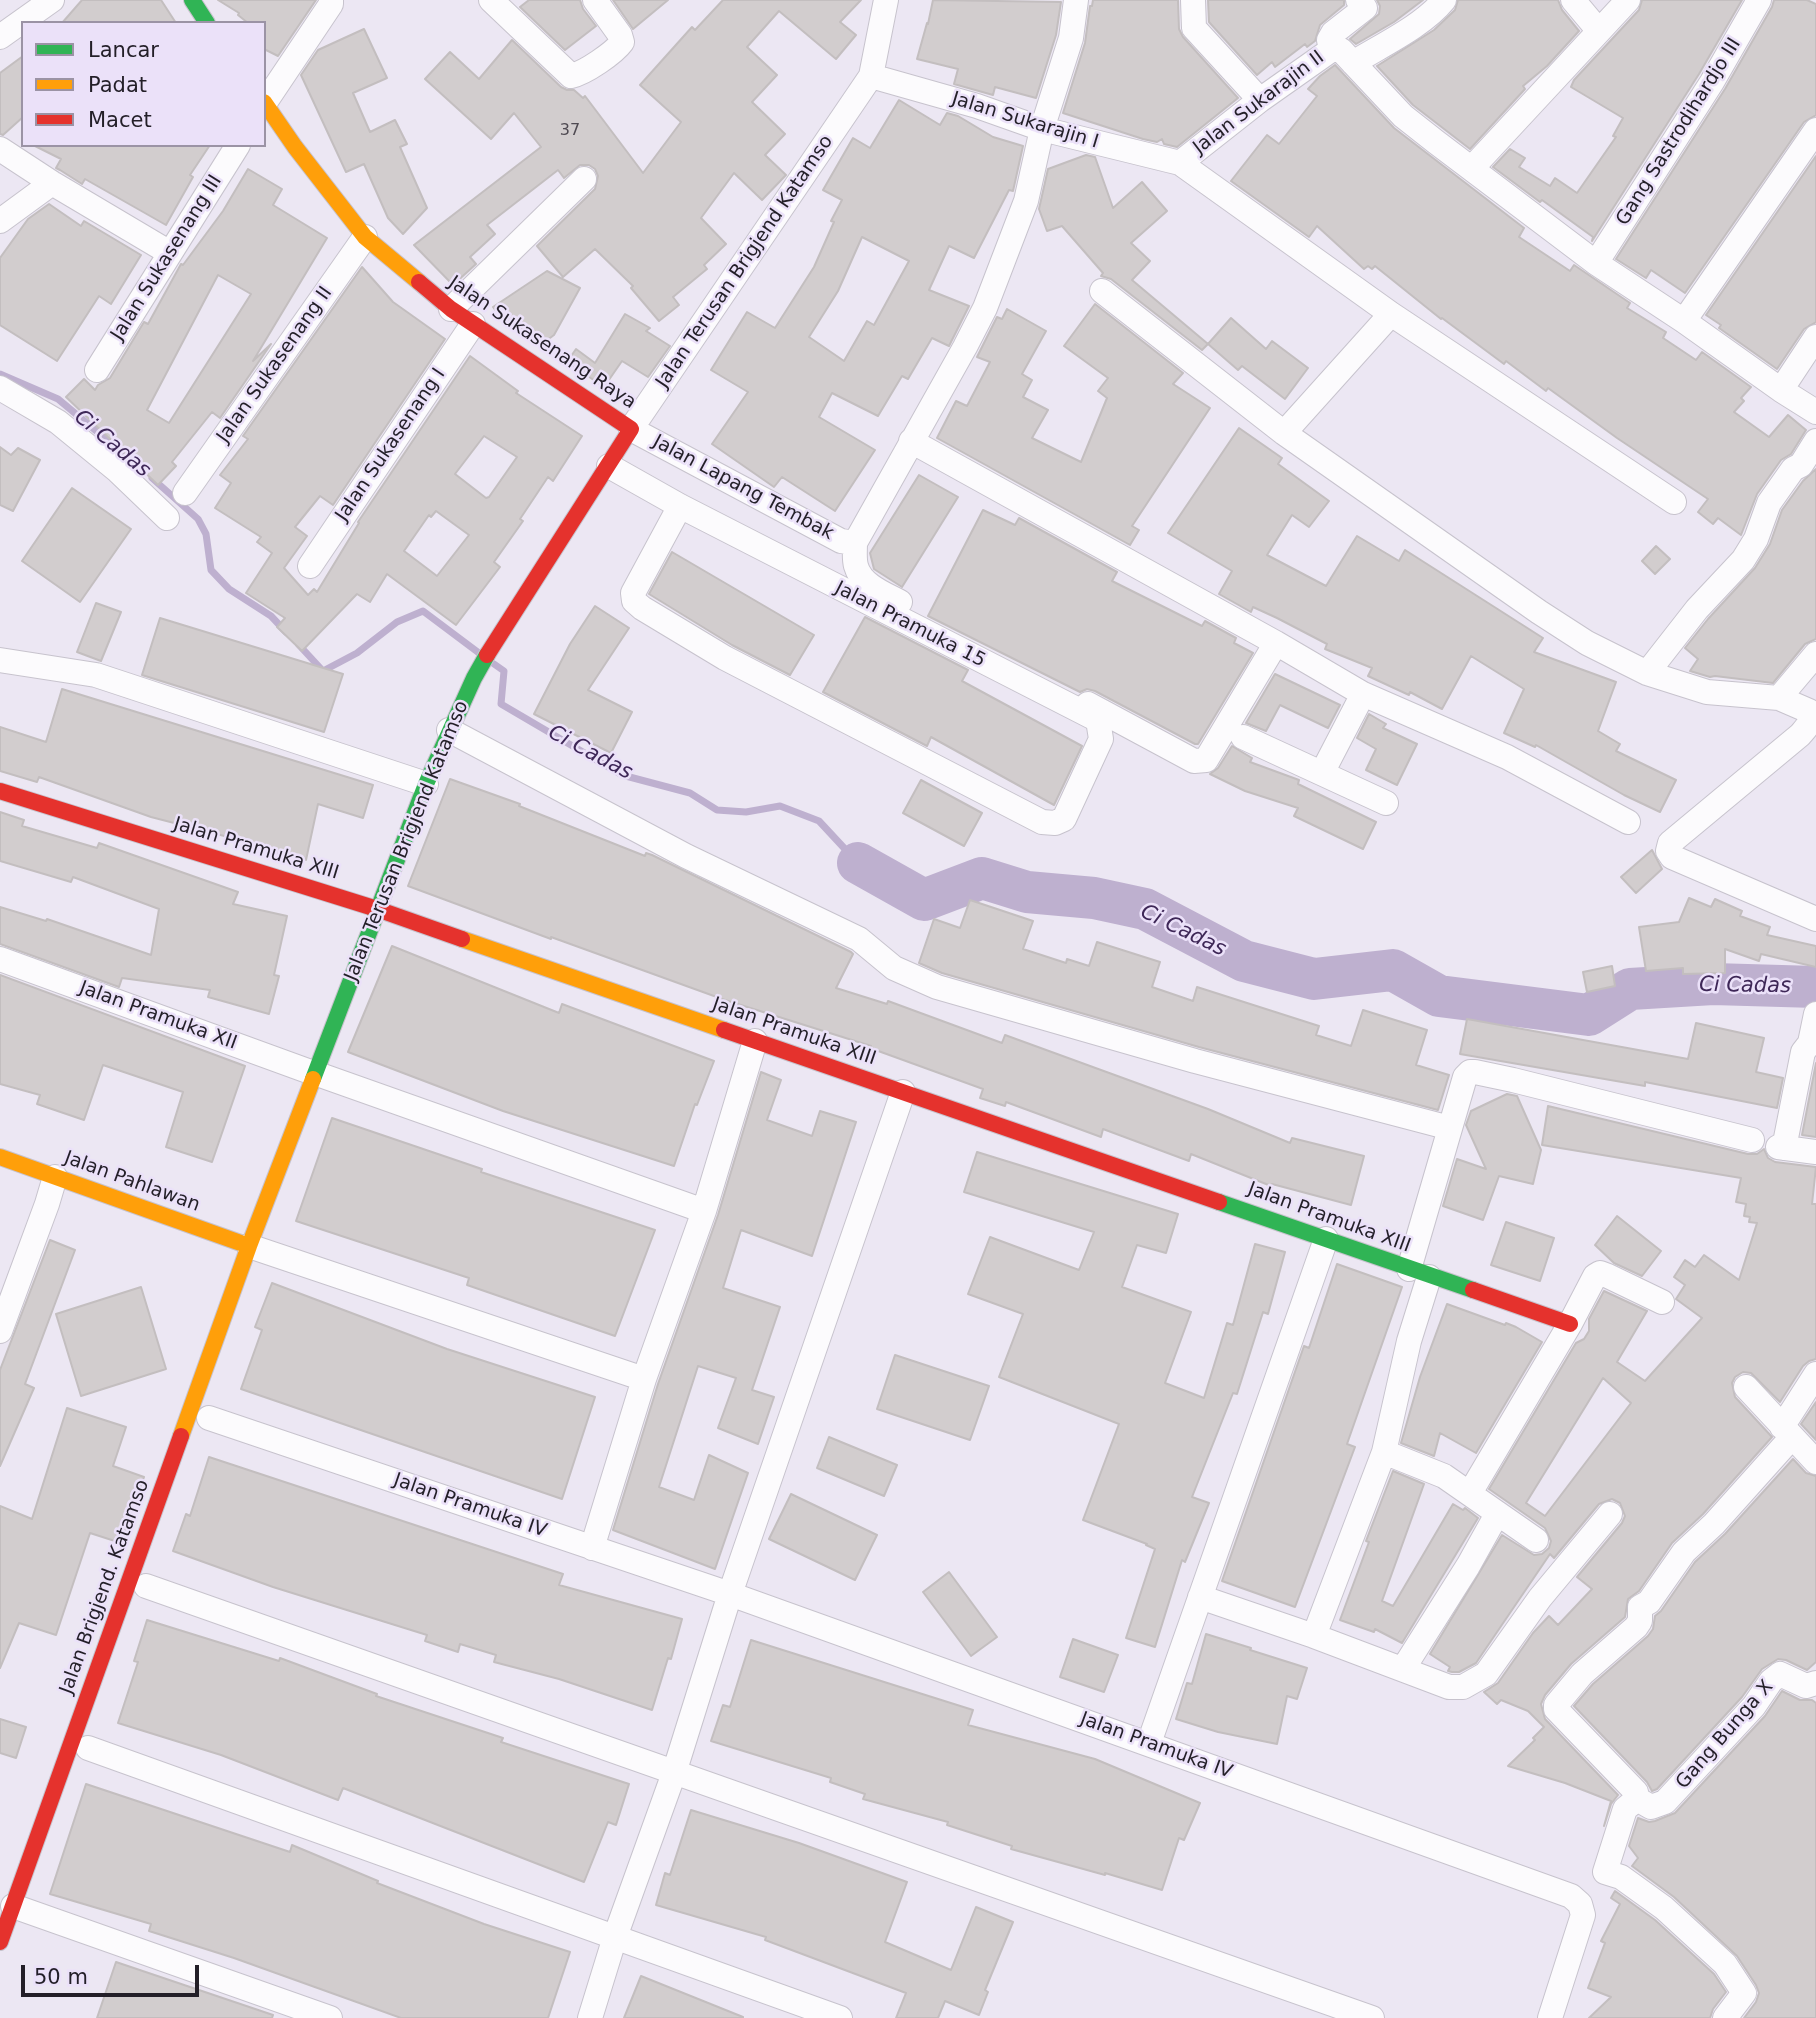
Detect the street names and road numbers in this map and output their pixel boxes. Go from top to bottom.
street label: Gang Sastrodihardjo III [1612,34,1746,230]
street label: Jalan Sukarajin II [1189,46,1329,160]
street label: Jalan Sukarajin I [949,88,1101,154]
street label: Jalan Terusan Brigjend Katamso [652,131,838,393]
street label: Jalan Sukasenang III [107,171,227,345]
street label: Jalan Sukasenang Raya [444,272,640,414]
street label: Jalan Sukasenang II [213,283,337,447]
street label: Jalan Sukasenang I [331,364,451,526]
street label: Jalan Lapang Tembak [649,431,837,545]
street label: Jalan Pramuka 15 [831,577,989,673]
street label: Jalan Terusan Brigjend Katamso [340,698,474,984]
street label: Jalan Pramuka XIII [171,813,341,885]
street label: Jalan Pramuka XII [76,977,240,1055]
street label: Jalan Pramuka XIII [709,993,879,1071]
street label: Jalan Pahlawan [61,1147,203,1217]
street label: Jalan Pramuka XIII [1244,1178,1414,1258]
street label: Jalan Pramuka IV [390,1469,550,1543]
street label: Jalan Brigjend. Katamso [56,1477,154,1697]
street label: Gang Bunga X [1672,1676,1778,1794]
street label: Jalan Pramuka IV [1077,1708,1235,1784]

